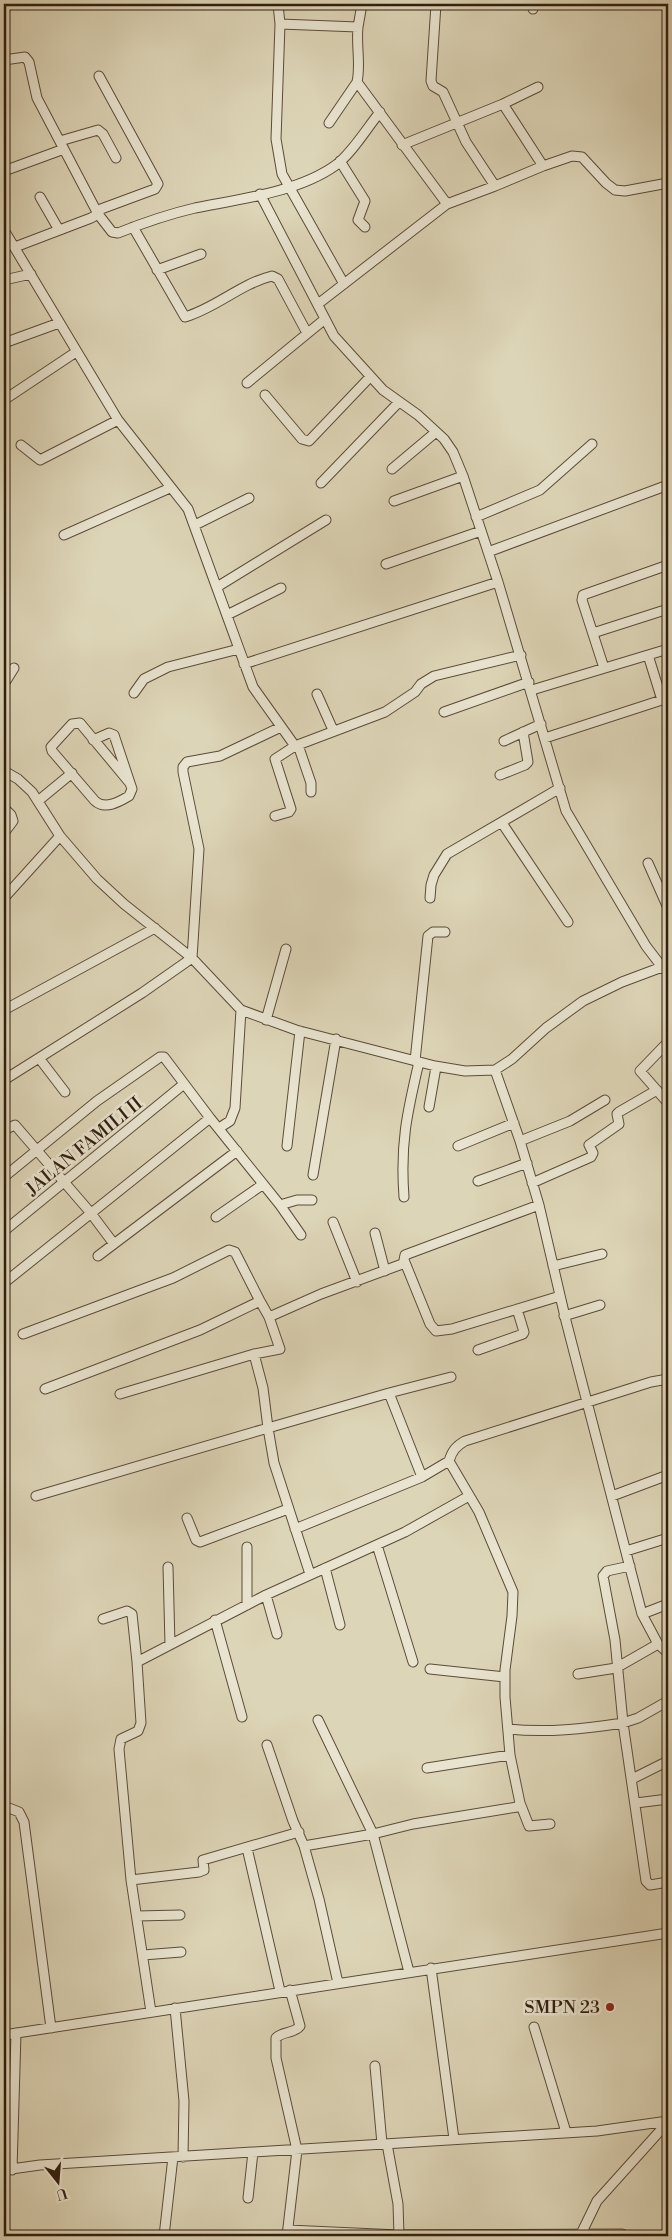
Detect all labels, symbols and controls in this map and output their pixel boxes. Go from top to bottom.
street label: JALAN FAMILI II [21,1092,147,1201]
place label: SMPN 23 [524,1996,600,2019]
marker: SMPN 23 [604,2001,616,2013]
north arrow [32,2158,82,2208]
text: U [54,2183,69,2204]

